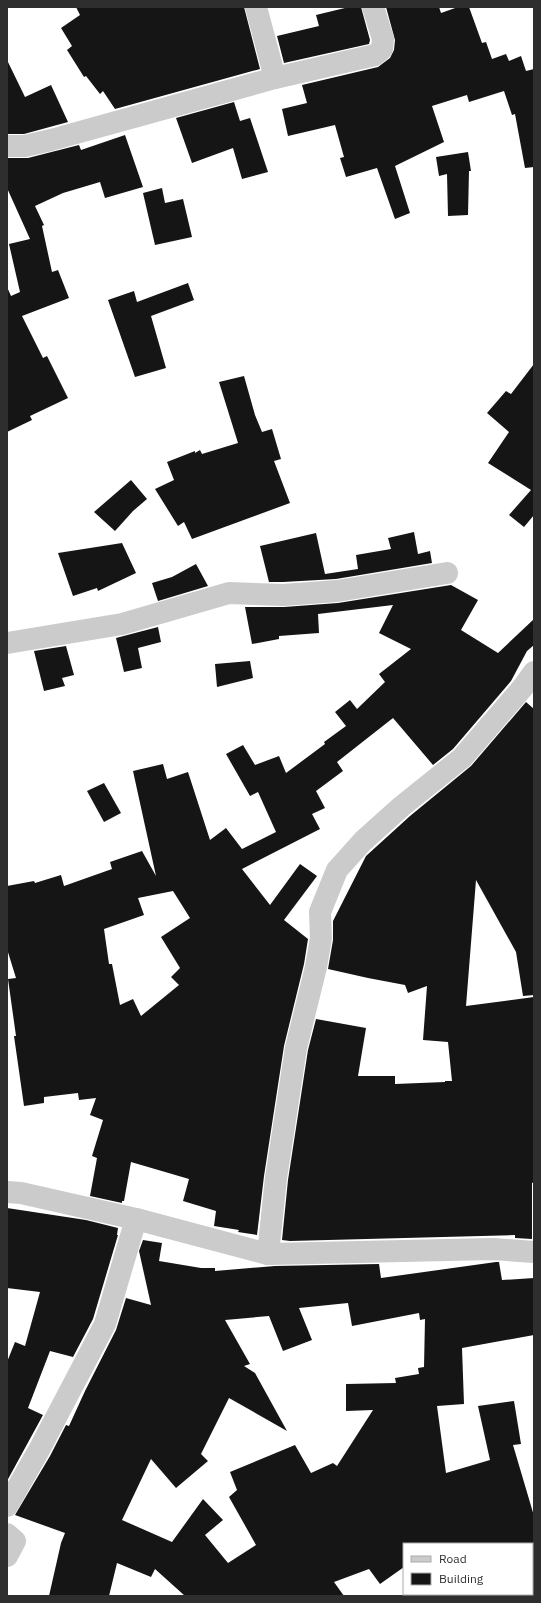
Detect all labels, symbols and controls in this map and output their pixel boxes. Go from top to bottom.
legend [403,1543,533,1595]
text: Road [439,1551,467,1566]
text: Building [439,1571,484,1586]

